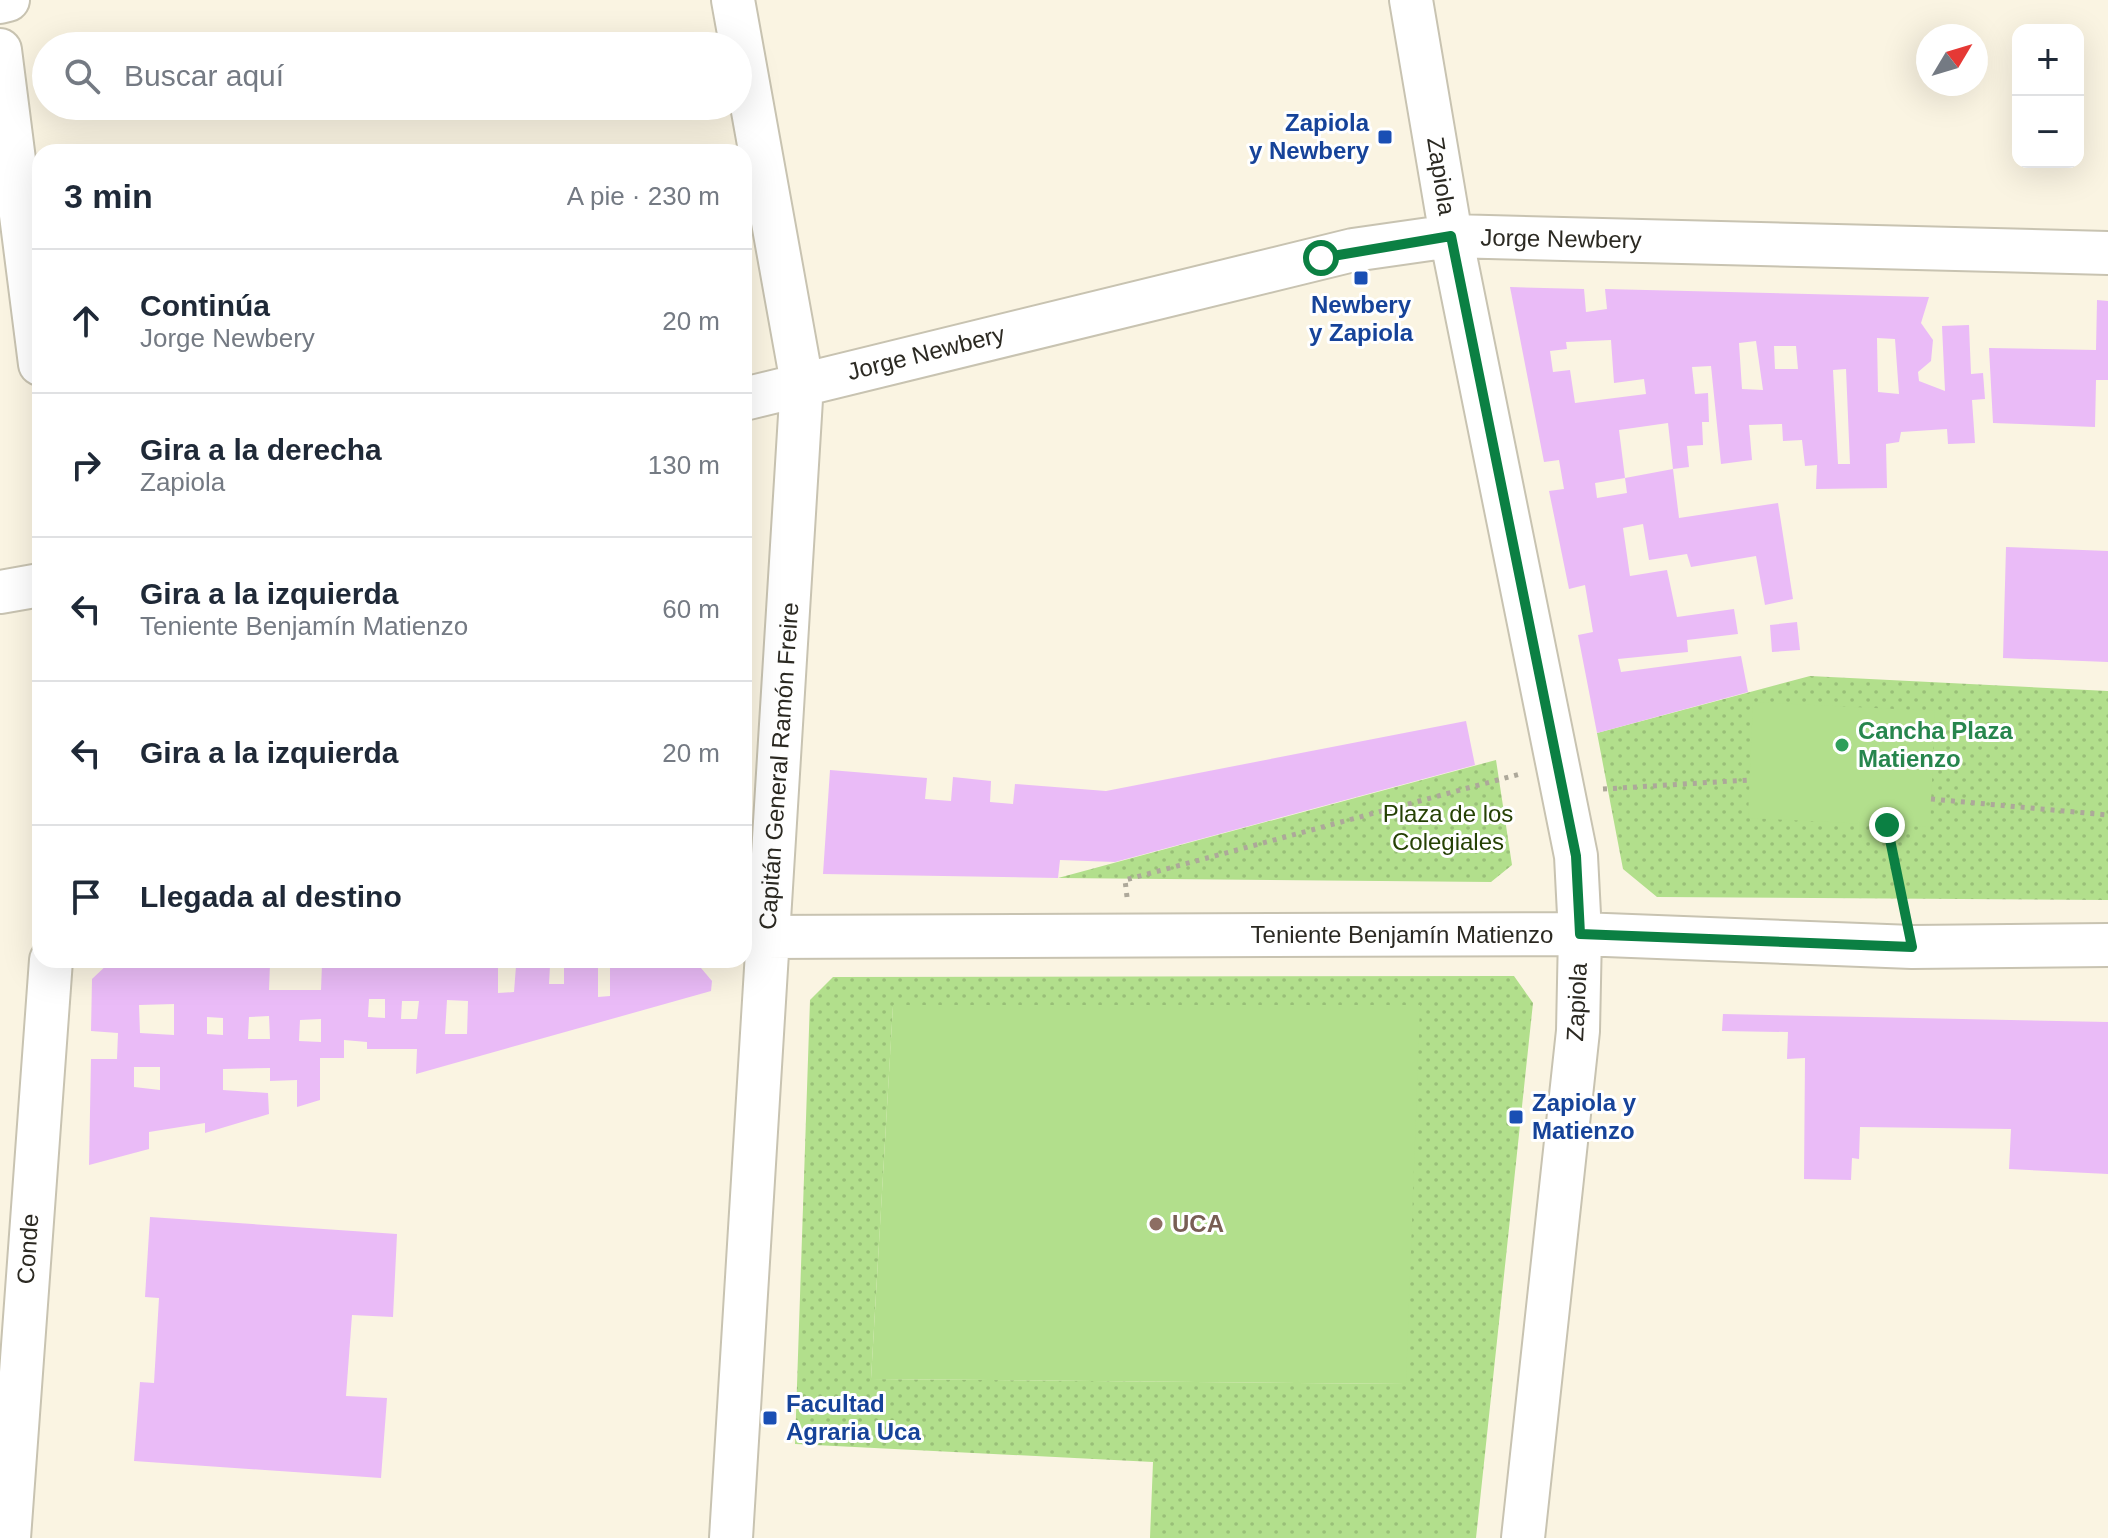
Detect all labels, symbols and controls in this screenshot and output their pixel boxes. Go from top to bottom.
north arrow [1916,24,1988,96]
map controls [2012,24,2084,168]
button: + [2012,24,2084,96]
search box [32,32,752,120]
icon: search [60,54,104,98]
text: Buscar aquí [124,59,284,92]
button: − [2012,96,2084,168]
place label: Zapiola y Newbery [1249,109,1370,164]
marker: Zapiola y Newbery [1376,128,1394,146]
street label: Zapiola [1422,135,1461,218]
text: 3 min [64,177,153,215]
text: A pie · 230 m [567,181,720,211]
street label: Jorge Newbery [1480,224,1642,253]
route start [1303,240,1339,276]
marker: Newbery y Zapiola [1352,269,1370,287]
text: Continúa [140,289,270,322]
place label: Newbery y Zapiola [1309,291,1414,346]
icon: ahead [64,299,108,343]
text: 20 m [662,306,720,336]
street label: Jorge Newbery [844,320,1007,385]
text: Jorge Newbery [140,323,315,353]
text: Gira a la derecha [140,433,382,466]
icon: right [64,443,108,487]
text: 130 m [648,450,720,480]
text: Zapiola [140,467,225,497]
text: Gira a la izquierda [140,577,398,610]
icon: left [64,587,108,631]
text: 60 m [662,594,720,624]
street label: Capitán General Ramón Freire [754,601,803,931]
text: Teniente Benjamín Matienzo [140,611,468,641]
place label: Cancha Plaza Matienzo [1858,717,2013,772]
icon: left [64,731,108,775]
text: Gira a la izquierda [140,736,398,769]
marker: Cancha Plaza Matienzo [1833,736,1851,754]
text: 20 m [662,738,720,768]
park label: Plaza de los Colegiales [1383,800,1513,855]
route end [1869,807,1905,843]
icon: arrive [64,875,108,919]
text: Llegada al destino [140,880,402,913]
street label: Teniente Benjamín Matienzo [1251,921,1553,948]
street label: Zapiola [1561,961,1592,1042]
place label: Zapiola y Matienzo [1532,1089,1637,1144]
marker: Zapiola y Matienzo [1507,1108,1525,1126]
place label: UCA [1172,1210,1224,1237]
street label: Conde [12,1213,43,1285]
marker: UCA [1147,1215,1165,1233]
place label: Facultad Agraria Uca [786,1390,921,1445]
marker: Facultad Agraria Uca [761,1409,779,1427]

